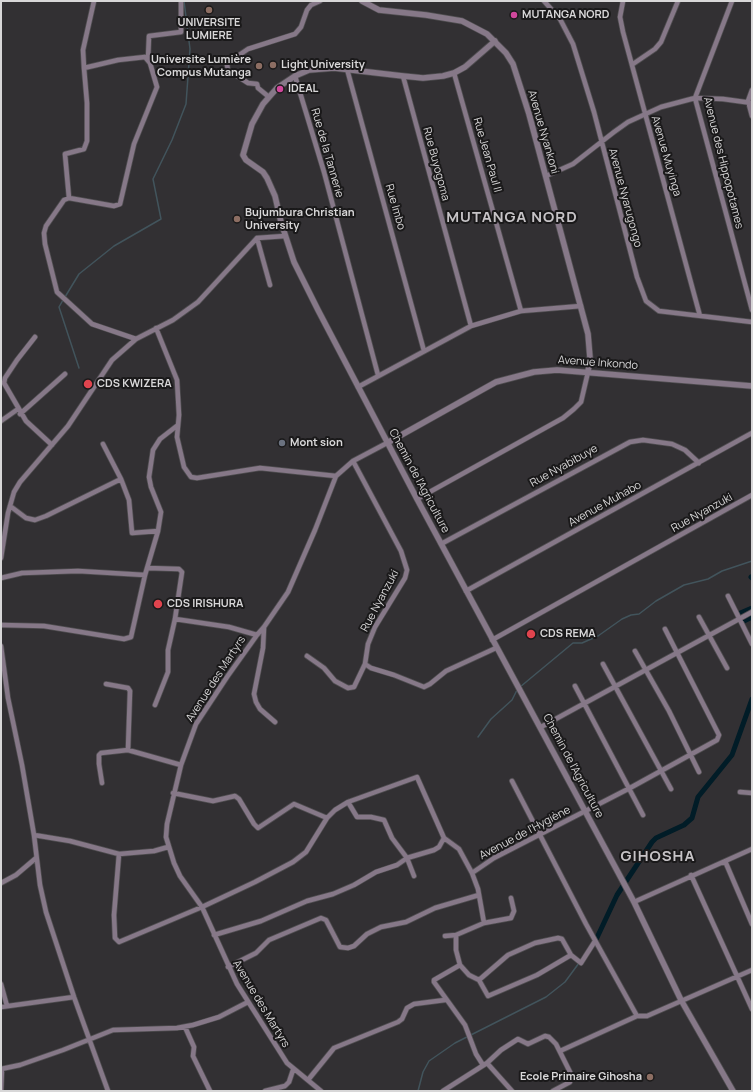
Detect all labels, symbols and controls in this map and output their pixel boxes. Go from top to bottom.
marker: UNIVERSITE LUMIERE [204,5,214,15]
place label: MUTANGA NORD [522,8,610,22]
marker: MUTANGA NORD [509,10,519,20]
place label: UNIVERSITE LUMIERE [177,16,241,42]
place label: Universite Lumière Compus Mutanga [151,53,251,79]
place label: Light University [281,58,365,72]
marker: Light University [268,60,278,70]
marker: Universite Lumière Compus Mutanga [254,61,264,71]
place label: IDEAL [288,82,318,96]
marker: IDEAL [275,84,285,94]
street label: Avenue Nyankoni [525,89,561,175]
street label: Avenue des Hippopotames [700,96,746,230]
street label: Rue de la Tannerie [308,107,346,199]
street label: Avenue Muyinga [648,114,684,198]
street label: Rue Jean Paul II [470,116,504,194]
street label: Rue Buyogoma [420,126,452,202]
street label: Avenue Nyarugongo [605,147,645,249]
street label: Rue Imbo [382,183,408,231]
place label: Bujumbura Christian University [245,206,355,232]
district label: MUTANGA NORD [446,209,578,227]
marker: Bujumbura Christian University [232,214,242,224]
street label: Avenue Inkondo [557,354,639,372]
place label: CDS KWIZERA [97,377,172,391]
marker: CDS KWIZERA [82,378,94,390]
street label: Chemin de l'Agriculture [386,427,452,535]
place label: Mont sion [290,436,343,450]
marker: Mont sion [277,438,287,448]
street label: Rue Nyabibuye [528,442,600,490]
street label: Avenue Muhabo [566,479,644,529]
street label: Rue Nyanzuki [669,491,735,535]
street label: Rue Nyanzuki [358,568,402,634]
place label: CDS IRISHURA [167,597,243,611]
marker: CDS IRISHURA [152,598,164,610]
place label: CDS REMA [540,627,596,641]
marker: CDS REMA [525,628,537,640]
street label: Avenue des Martyrs [183,634,249,724]
street label: Chemin de l'Agriculture [540,712,606,820]
street label: Avenue de l'Hygiène [477,803,573,863]
district label: GIHOSHA [621,848,695,866]
street label: Avenue des Martyrs [230,958,292,1050]
place label: Ecole Primaire Gihosha [520,1070,642,1084]
marker: Ecole Primaire Gihosha [645,1072,655,1082]

